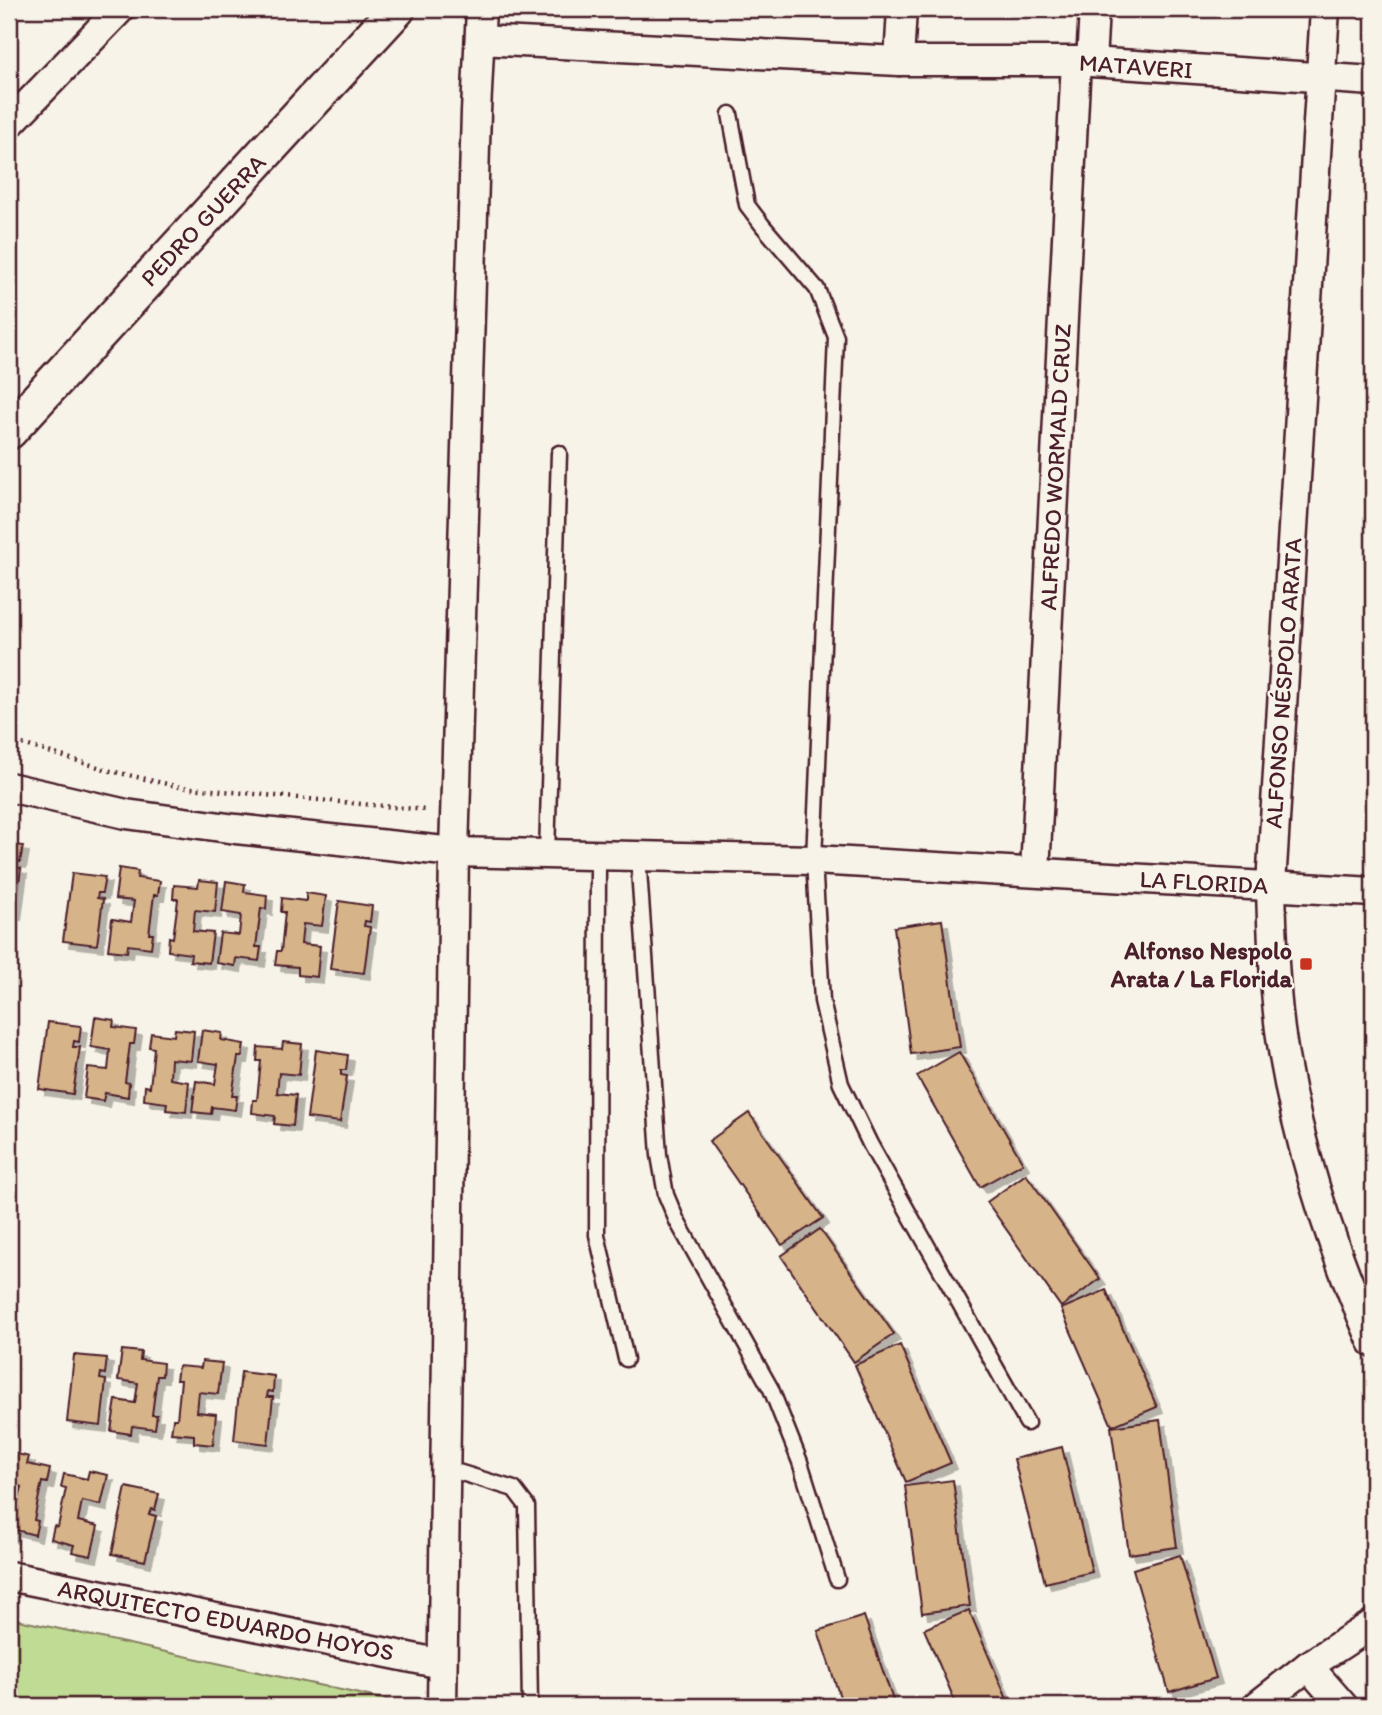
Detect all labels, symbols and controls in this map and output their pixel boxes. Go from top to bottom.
street label: MATAVERI [1078,48,1194,84]
street label: PEDRO GUERRA [134,148,272,292]
street label: ALFREDO WORMALD CRUZ [1033,323,1077,611]
street label: ALFONSO NÉSPOLO ARATA [1258,537,1308,829]
street label: LA FLORIDA [1139,864,1269,900]
place label: Alfonso Nespolo Arata / La Florida [1110,936,1292,993]
marker: Alfonso Nespolo Arata / La Florida [1298,956,1314,972]
street label: ARQUITECTO EDUARDO HOYOS [56,1573,396,1667]

